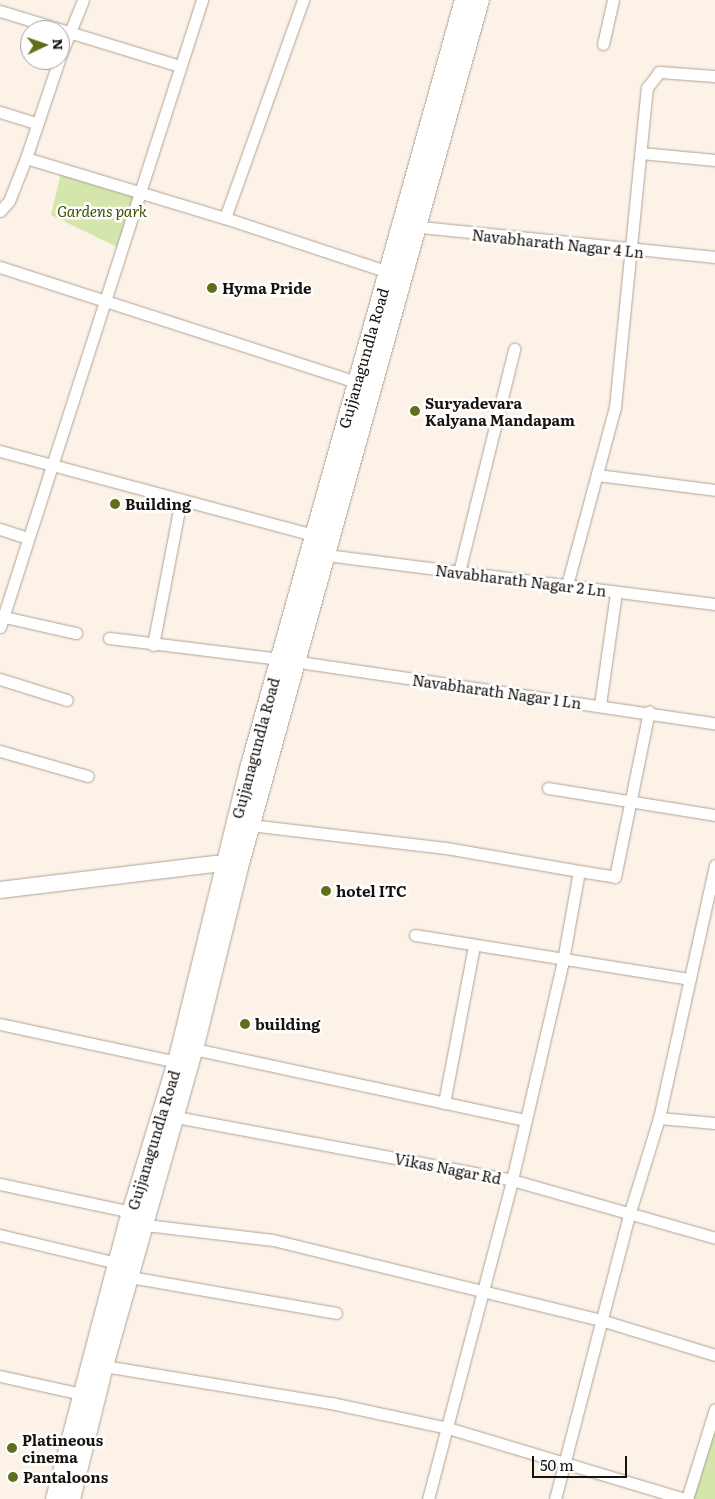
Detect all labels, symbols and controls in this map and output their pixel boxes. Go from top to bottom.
north arrow [20,20,70,70]
text: N [49,38,69,51]
park label: Gardens park [57,202,147,220]
street label: Navabharath Nagar 4 Ln [471,225,645,261]
place label: Hyma Pride [222,279,312,297]
marker: Hyma Pride [206,282,218,294]
street label: Gujjanagundla Road [334,286,392,430]
place label: Suryadevara Kalyana Mandapam [425,393,575,428]
marker: Suryadevara Kalyana Mandapam [409,405,421,417]
place label: Building [125,495,191,513]
marker: Building [109,498,121,510]
street label: Navabharath Nagar 2 Ln [434,561,608,599]
street label: Navabharath Nagar 1 Ln [411,670,583,712]
street label: Gujjanagundla Road [228,676,282,820]
place label: hotel ITC [336,882,407,900]
marker: hotel ITC [320,885,332,897]
place label: building [255,1015,320,1033]
marker: building [239,1018,251,1030]
street label: Gujjanagundla Road [123,1068,183,1212]
street label: Vikas Nagar Rd [393,1149,503,1187]
place label: Platineous cinema [22,1430,103,1465]
marker: Platineous cinema [6,1442,18,1454]
scale bar [535,1446,630,1478]
text: 50 m [540,1453,574,1476]
place label: Pantaloons [23,1468,108,1486]
marker: Pantaloons [7,1471,19,1483]

